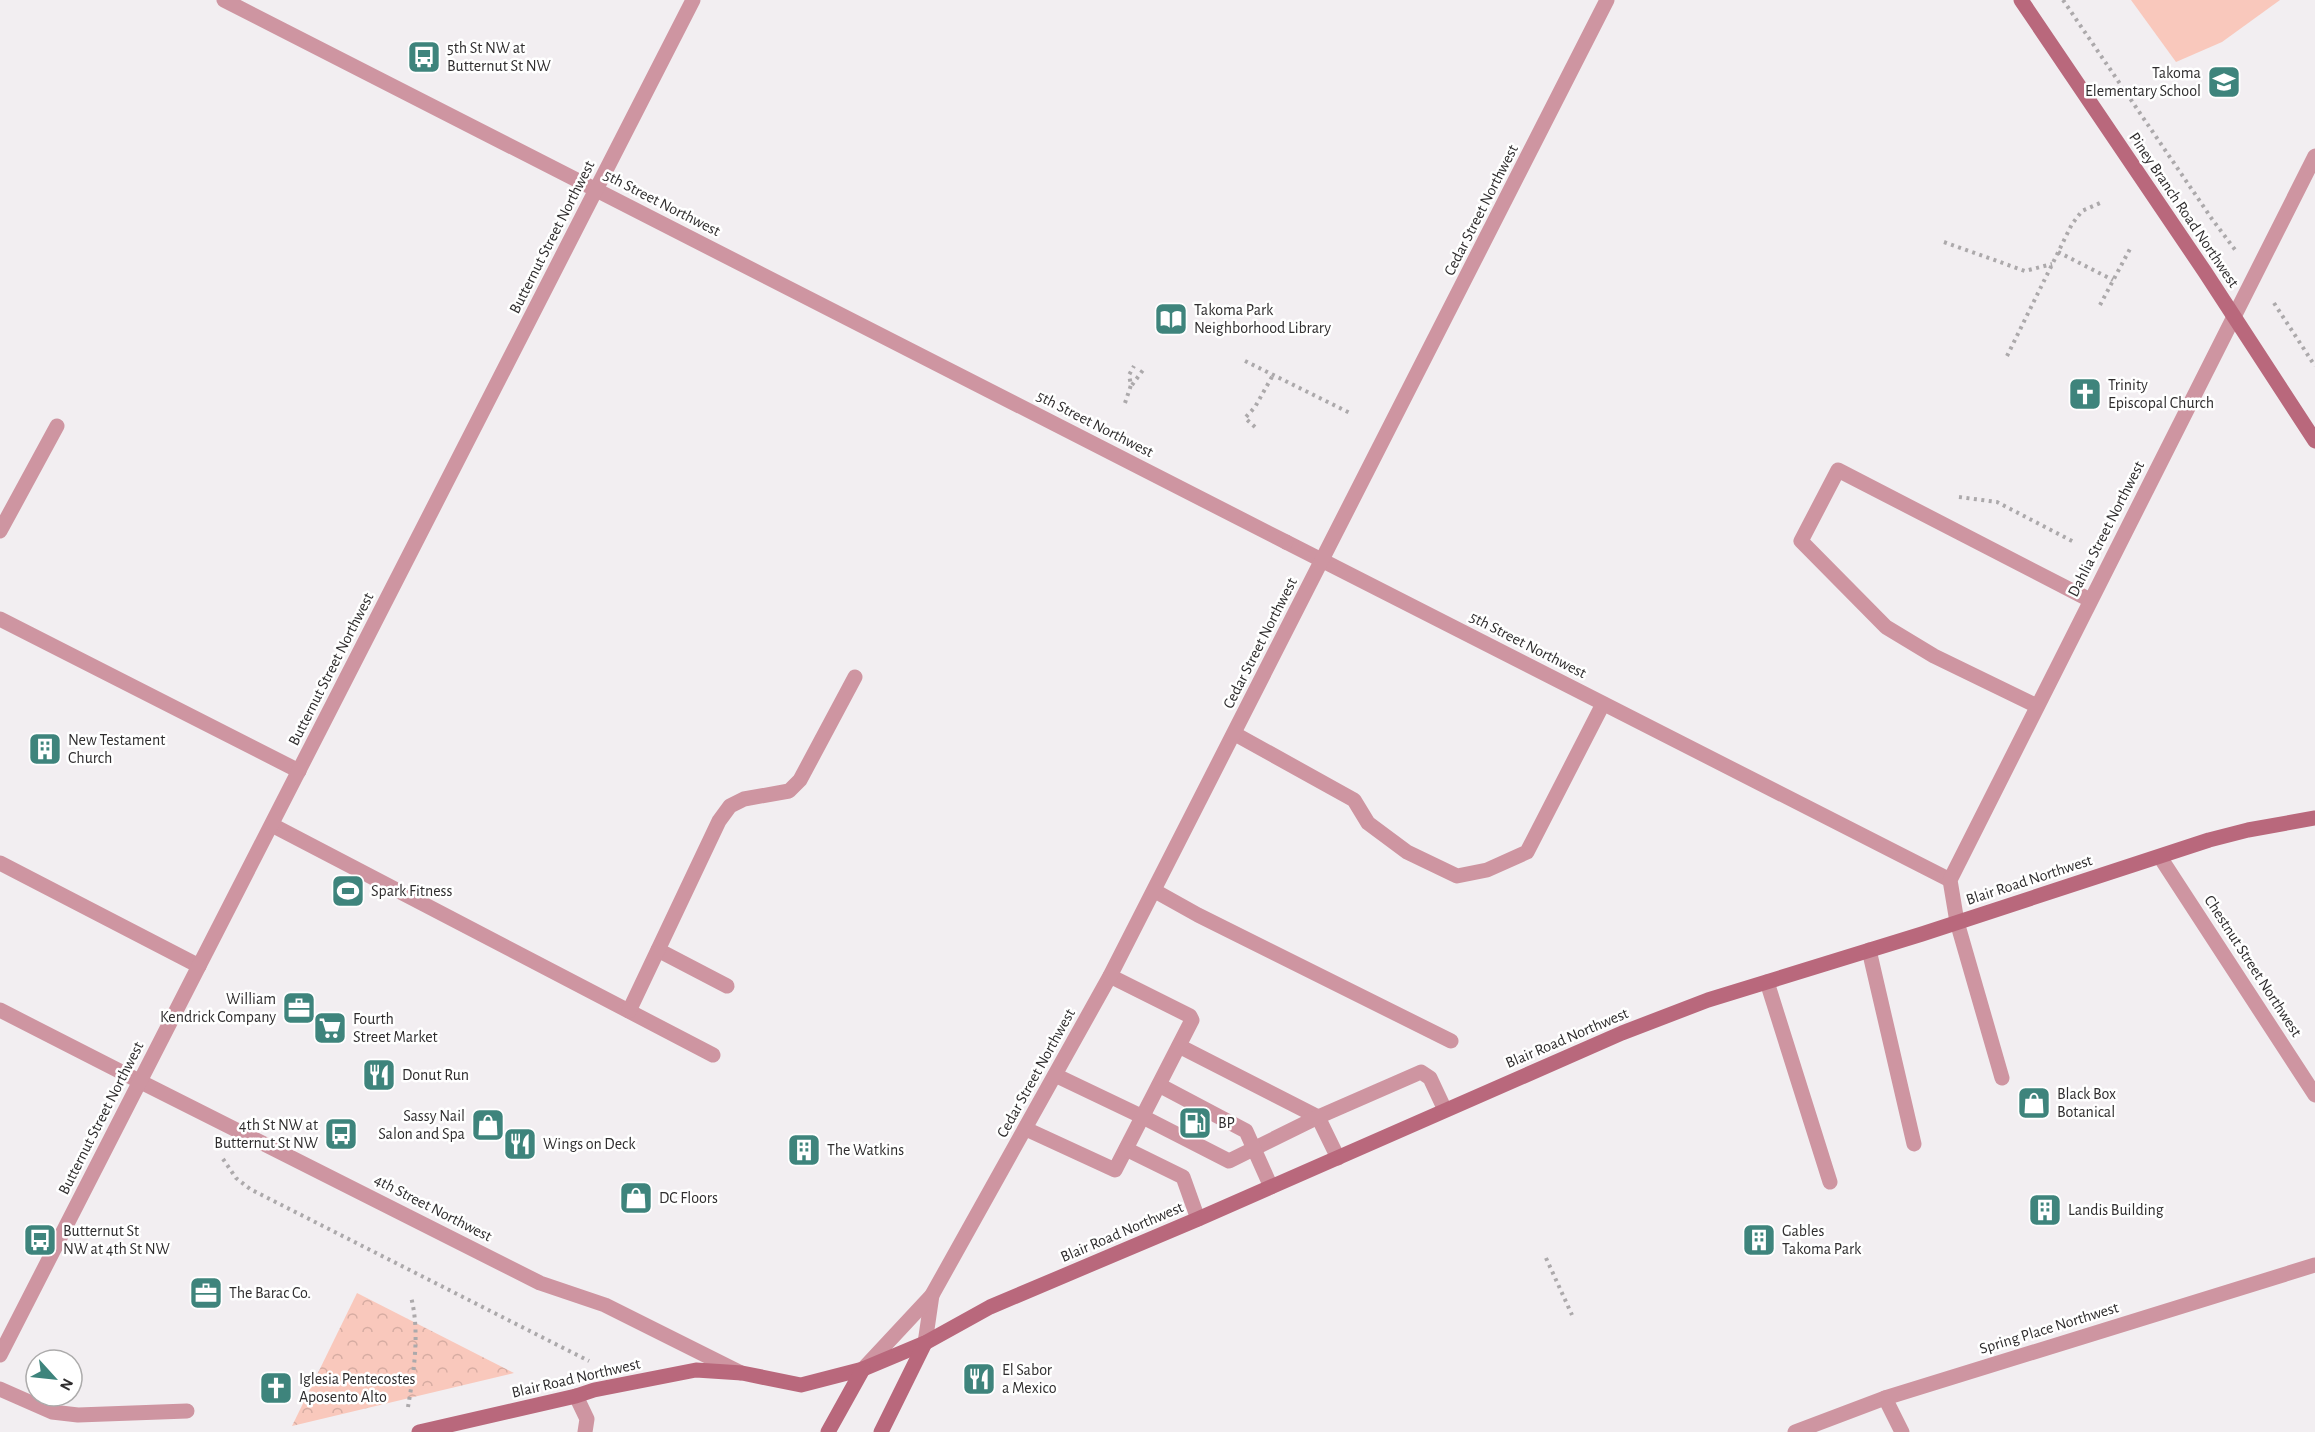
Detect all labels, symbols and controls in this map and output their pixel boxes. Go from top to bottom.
bus stop icon: 5th St NW at Butternut St NW [406,39,442,75]
place label: 5th St NW at Butternut St NW [447,40,551,74]
school or university icon: Takoma Elementary School [2206,64,2242,100]
place label: Takoma Elementary School [2085,65,2201,100]
street label: Piney Branch Road Northwest [2125,130,2242,291]
street label: Cedar Street Northwest [1441,142,1521,278]
street label: Butternut Street Northwest [506,158,598,316]
street label: 5th Street Northwest [601,167,723,239]
library icon: Takoma Park Neighborhood Library [1153,301,1189,337]
place label: Takoma Park Neighborhood Library [1194,302,1331,337]
church icon: Trinity Episcopal Church [2067,376,2103,412]
place label: Trinity Episcopal Church [2108,377,2214,411]
street label: 5th Street Northwest [1034,388,1156,460]
street label: Dahlia Street Northwest [2065,459,2147,599]
street label: Cedar Street Northwest [1220,575,1300,711]
street label: Butternut Street Northwest [285,590,377,748]
street label: 5th Street Northwest [1467,609,1589,681]
building icon: New Testament Church [27,731,63,767]
place label: New Testament Church [68,732,165,766]
street label: Blair Road Northwest [1964,852,2094,908]
sports icon: Spark Fitness [330,873,366,909]
place label: Spark Fitness [371,883,453,899]
street label: Chestnut Street Northwest [2201,892,2305,1040]
office icon: William Kendrick Company [281,990,317,1026]
place label: William Kendrick Company [160,991,276,1026]
street label: Blair Road Northwest [1503,1005,1631,1071]
street label: Cedar Street Northwest [994,1006,1078,1140]
supermarket icon: Fourth Street Market [312,1010,348,1046]
place label: Fourth Street Market [353,1011,438,1045]
street label: Butternut Street Northwest [55,1039,147,1197]
restaurant icon: Donut Run [361,1057,397,1093]
place label: Donut Run [402,1067,469,1083]
shop icon: Black Box Botanical [2016,1085,2052,1121]
place label: Black Box Botanical [2057,1086,2116,1120]
fuel station icon: BP [1177,1105,1213,1141]
shop icon: Sassy Nail Salon and Spa [470,1107,506,1143]
place label: Sassy Nail Salon and Spa [378,1108,465,1142]
place label: BP [1218,1115,1235,1131]
bus stop icon: 4th St NW at Butternut St NW [323,1116,359,1152]
place label: 4th St NW at Butternut St NW [214,1117,319,1151]
restaurant icon: Wings on Deck [502,1126,538,1162]
building icon: The Watkins [786,1132,822,1168]
place label: Wings on Deck [543,1136,636,1152]
place label: The Watkins [827,1142,904,1158]
street label: 4th Street Northwest [372,1171,494,1245]
shop icon: DC Floors [618,1180,654,1216]
place label: DC Floors [659,1190,718,1206]
building icon: Landis Building [2027,1192,2063,1228]
street label: Blair Road Northwest [1058,1199,1186,1265]
place label: Landis Building [2068,1202,2164,1218]
bus stop icon: Butternut St NW at 4th St NW [22,1222,58,1258]
building icon: Gables Takoma Park [1741,1222,1777,1258]
place label: Butternut St NW at 4th St NW [63,1223,170,1257]
place label: Gables Takoma Park [1782,1223,1862,1257]
office icon: The Barac Co. [188,1275,224,1311]
place label: The Barac Co. [229,1285,311,1301]
street label: Spring Place Northwest [1978,1299,2120,1357]
north arrow [24,1348,84,1408]
street label: Blair Road Northwest [510,1355,642,1401]
restaurant icon: El Sabor a Mexico [961,1361,997,1397]
place label: El Sabor a Mexico [1002,1362,1057,1396]
church icon: Iglesia Pentecostes Aposento Alto [258,1370,294,1406]
place label: Iglesia Pentecostes Aposento Alto [299,1371,416,1405]
text: N [57,1376,76,1393]

